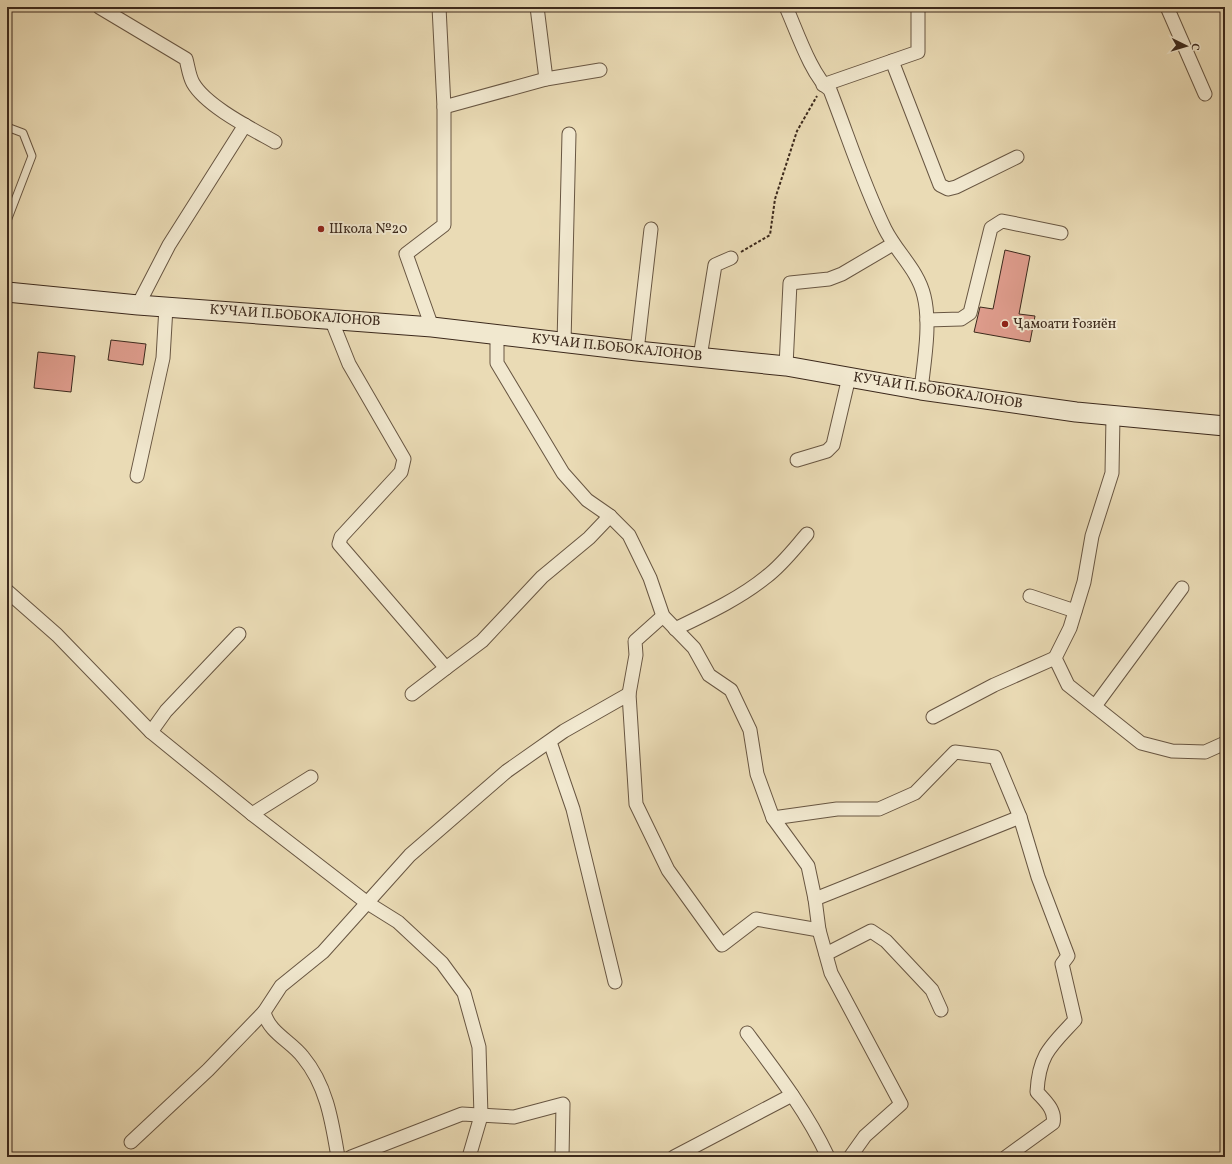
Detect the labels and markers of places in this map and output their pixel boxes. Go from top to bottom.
place label: Школа №20 [329,220,407,239]
marker: Школа №20 [316,224,326,234]
place label: Ҷамоати Ғозиён [1013,315,1117,334]
marker: Ҷамоати Ғозиён [1000,319,1010,329]

